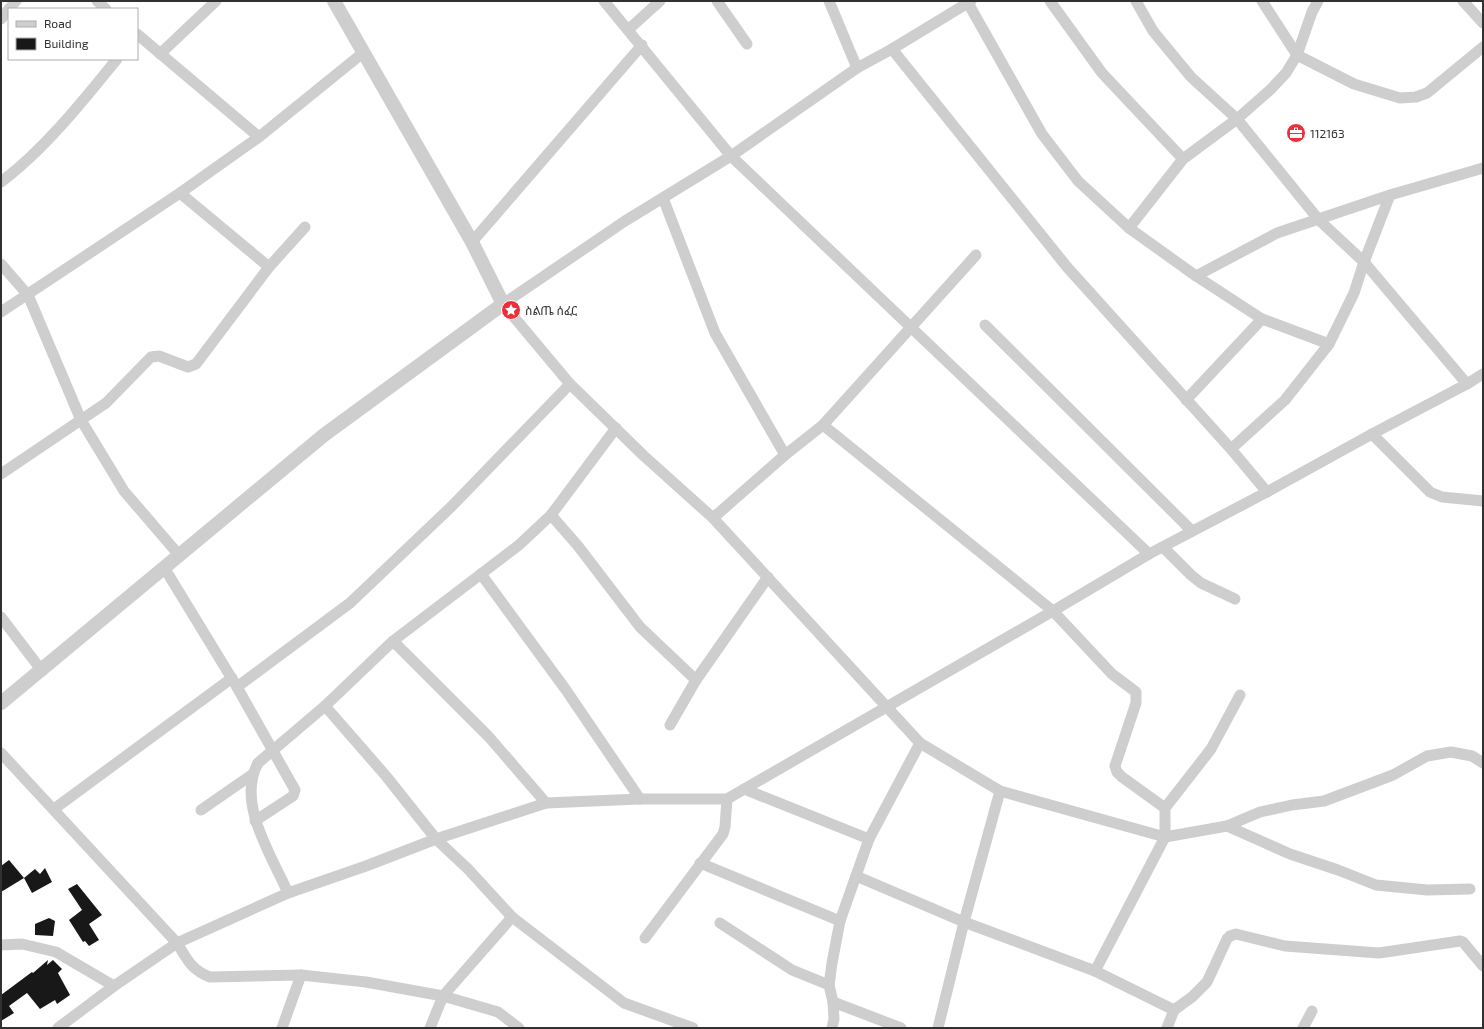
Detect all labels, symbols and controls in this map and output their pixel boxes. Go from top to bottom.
legend [8,8,138,60]
text: Road [44,16,72,30]
text: Building [44,36,89,50]
office icon: 112163 [1285,122,1307,144]
place label: 112163 [1310,126,1345,140]
place icon: ስልጤ ሰፈር [500,299,522,321]
place label: ስልጤ ሰፈር [525,303,577,317]

